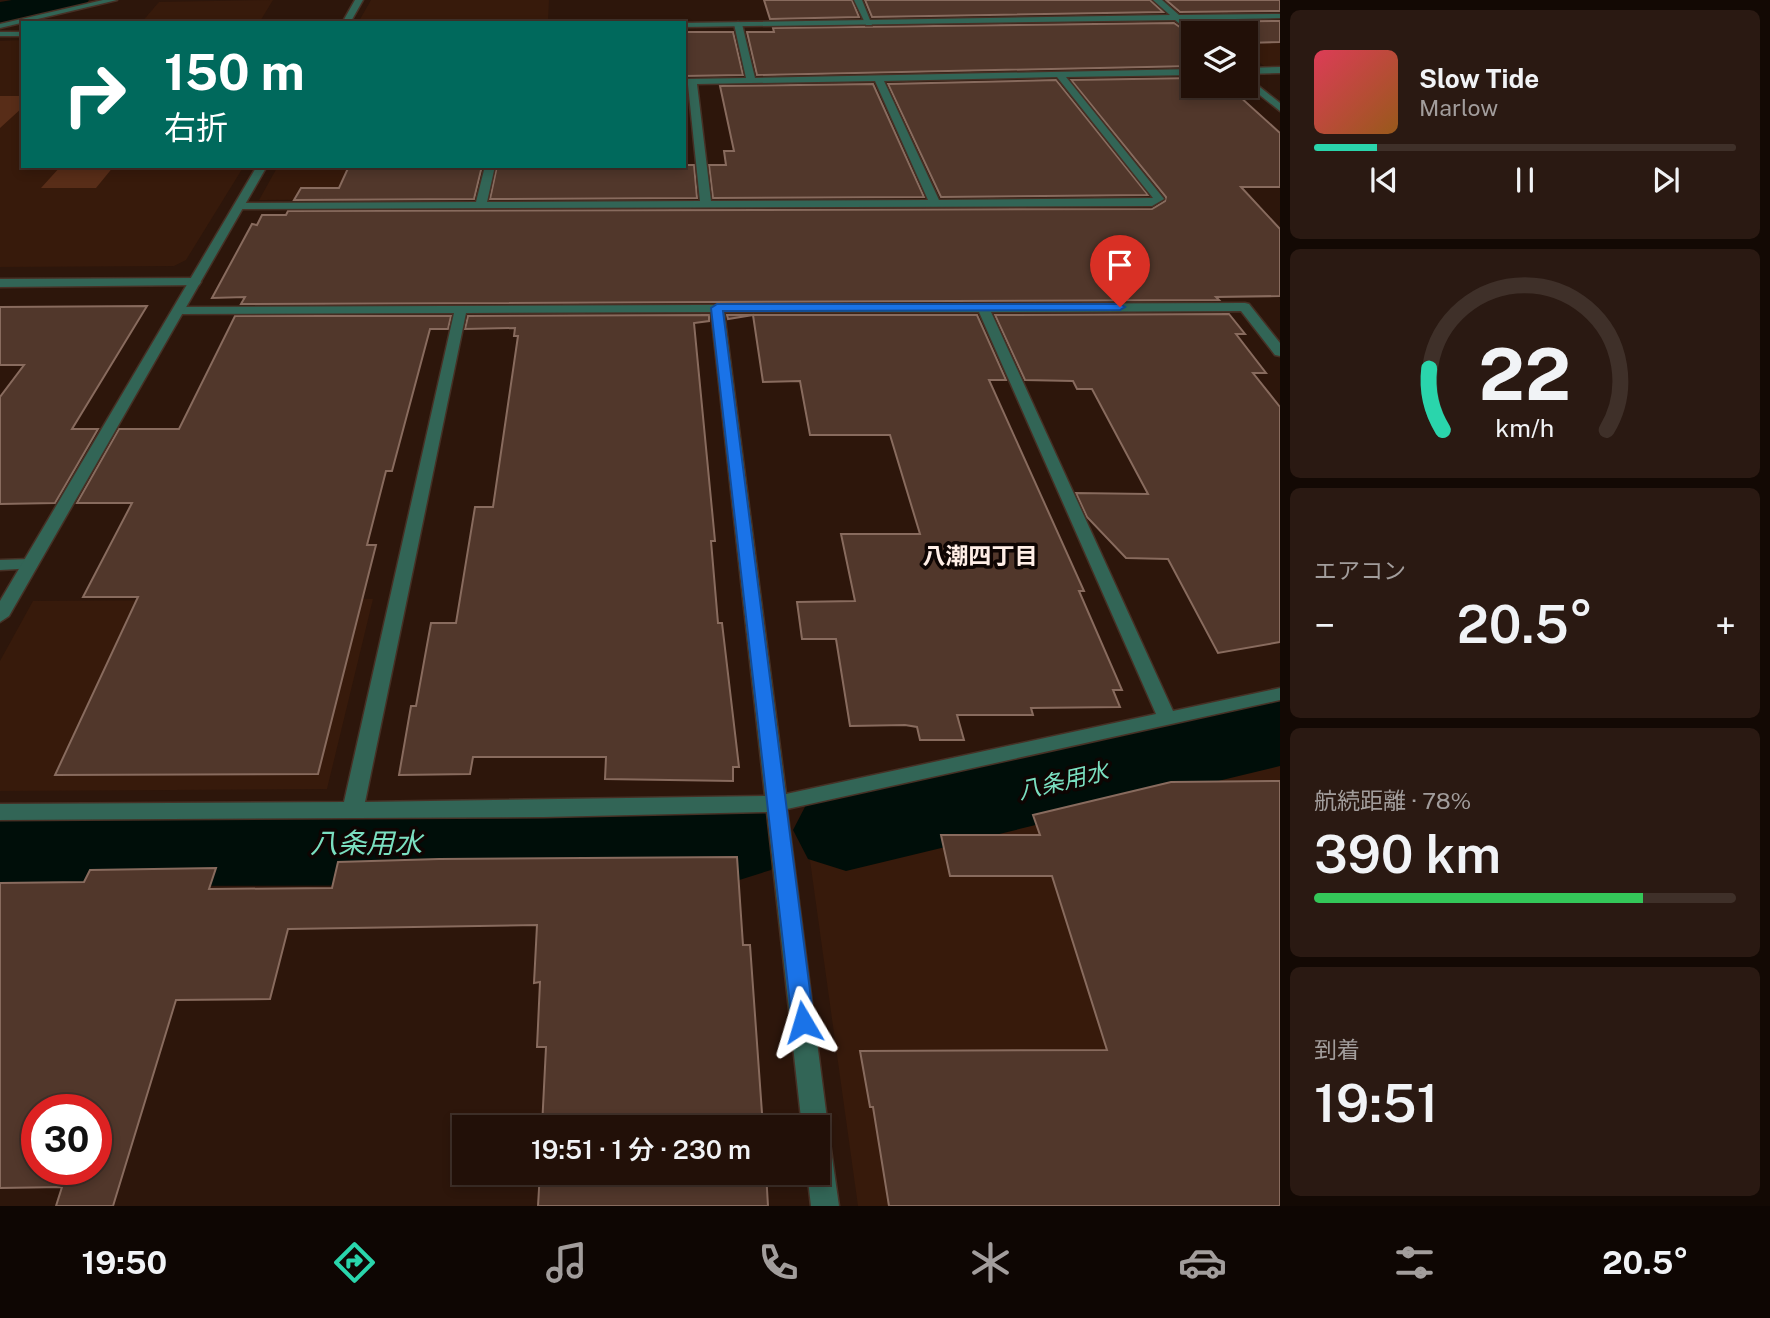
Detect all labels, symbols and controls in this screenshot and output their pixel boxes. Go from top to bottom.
map controls [1181,21,1258,98]
button: layers [1181,21,1258,98]
text: 150 m [164,43,305,101]
icon: right [49,49,140,140]
text: Slow Tide [1419,63,1539,94]
text: Marlow [1419,94,1498,121]
text: 右折 [164,109,228,146]
icon: previous [1365,161,1403,199]
icon: pause [1506,161,1544,199]
icon: next [1647,161,1685,199]
pin [1090,235,1150,307]
icon: arrive [1101,246,1139,284]
text: 22 [1479,331,1571,416]
text: km/h [1496,413,1554,443]
district label: 八潮四丁目 [923,542,1038,569]
text: エアコン [1314,557,1406,584]
text: 20.5° [1457,594,1593,655]
text: − [1314,603,1335,648]
text: + [1715,603,1736,648]
water label: 八条用水 [1015,756,1114,804]
text: 航続距離 · 78% [1314,787,1471,814]
text: 390 km [1314,824,1501,885]
water label: 八条用水 [310,826,425,859]
position arrow [766,985,840,1059]
text: 到着 [1314,1036,1360,1063]
text: 19:51 [1314,1073,1438,1134]
speed limit sign: 30 [21,1094,112,1185]
text: 19:51 · 1 分 · 230 m [531,1134,751,1165]
icon: directions [330,1238,379,1287]
icon: music [542,1238,591,1287]
icon: phone [754,1238,803,1287]
icon: climate [966,1238,1015,1287]
icon: car [1178,1238,1227,1287]
icon: filters [1390,1238,1439,1287]
text: 19:50 [82,1244,167,1281]
text: 20.5° [1602,1244,1688,1281]

